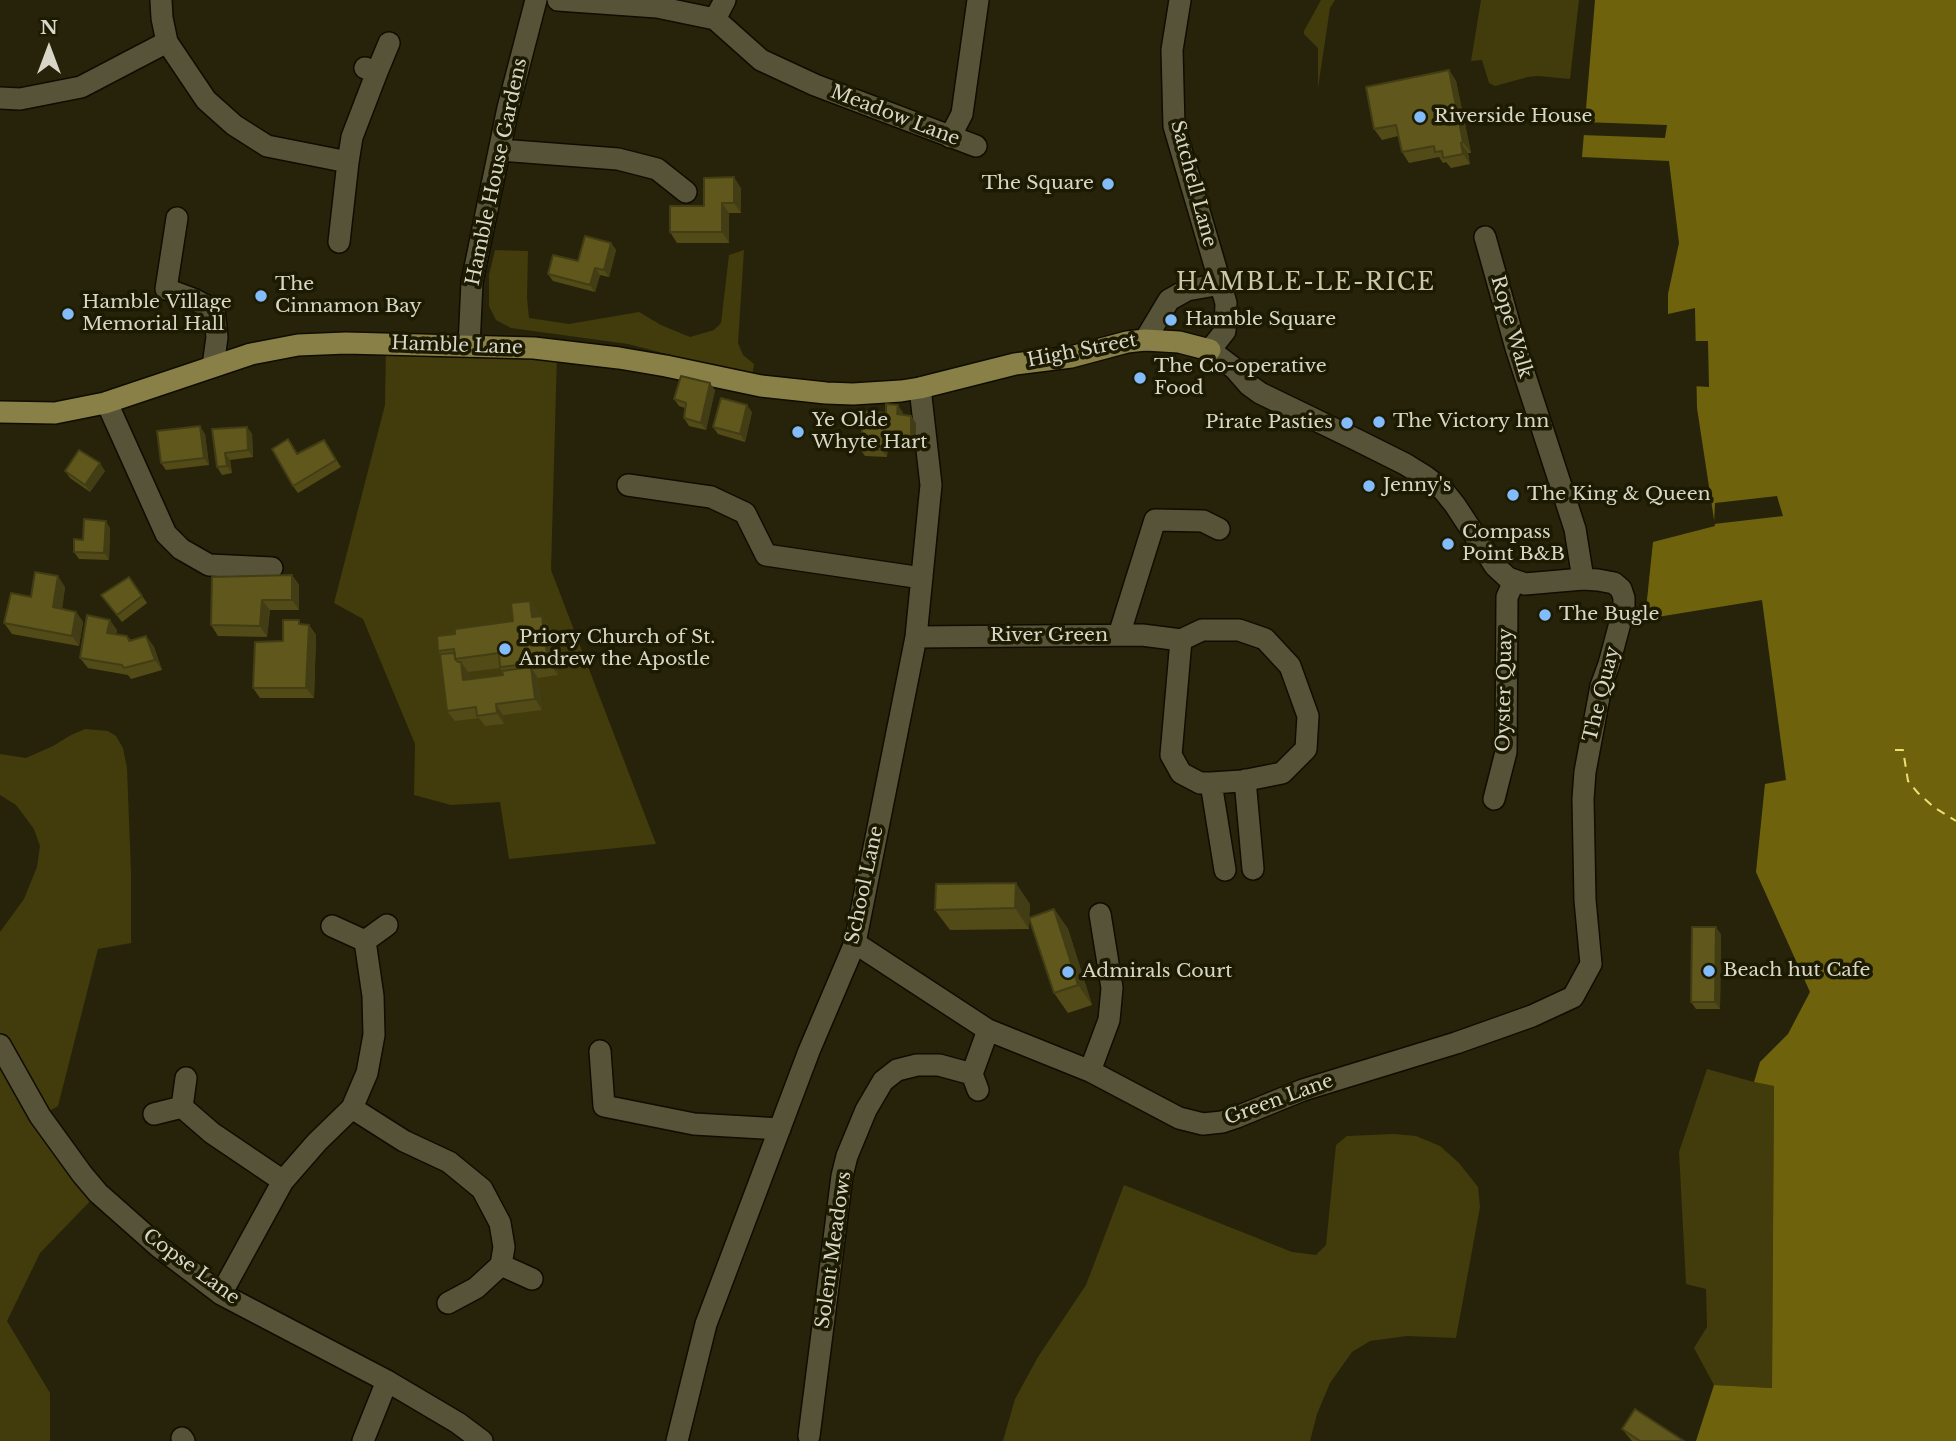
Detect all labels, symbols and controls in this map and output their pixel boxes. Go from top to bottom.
north arrow [14,14,84,84]
text: N [40,16,58,39]
street label: Hamble House Gardens [462,56,532,288]
street label: Meadow Lane [827,81,963,151]
place label: Riverside House [1434,106,1592,128]
marker: Riverside House [1412,109,1428,125]
street label: Satchell Lane [1165,118,1221,250]
place label: The Square [982,173,1094,195]
marker: The Square [1100,176,1116,192]
district label: HAMBLE-LE-RICE [1178,270,1434,298]
street label: Rope Walk [1485,273,1537,381]
place label: The Cinnamon Bay [275,274,422,318]
marker: The Cinnamon Bay [253,288,269,304]
place label: Hamble Village Memorial Hall [82,292,232,336]
marker: Hamble Village Memorial Hall [60,306,76,322]
place label: Hamble Square [1185,309,1336,331]
marker: Hamble Square [1163,312,1179,328]
street label: High Street [1025,329,1139,373]
street label: Hamble Lane [391,332,523,360]
place label: The Co-operative Food [1154,356,1327,400]
marker: The Co-operative Food [1132,370,1148,386]
place label: Ye Olde Whyte Hart [812,410,927,454]
place label: The Victory Inn [1393,411,1549,433]
place label: Pirate Pasties [1205,412,1333,434]
marker: The Victory Inn [1371,414,1387,430]
marker: Pirate Pasties [1339,415,1355,431]
marker: Ye Olde Whyte Hart [790,424,806,440]
place label: Jenny's [1383,475,1451,497]
marker: Jenny's [1361,478,1377,494]
place label: The King & Queen [1527,484,1711,506]
marker: The King & Queen [1505,487,1521,503]
place label: Compass Point B&B [1462,522,1565,566]
marker: Compass Point B&B [1440,536,1456,552]
place label: The Bugle [1559,604,1659,626]
marker: The Bugle [1537,607,1553,623]
street label: River Green [990,625,1108,647]
place label: Priory Church of St. Andrew the Apostle [519,627,715,671]
street label: Oyster Quay [1493,628,1517,752]
marker: Priory Church of St. Andrew the Apostle [497,641,513,657]
street label: The Quay [1579,644,1625,744]
street label: School Lane [841,824,889,946]
place label: Beach hut Cafe [1723,960,1870,982]
place label: Admirals Court [1082,961,1233,983]
marker: Beach hut Cafe [1701,963,1717,979]
marker: Admirals Court [1060,964,1076,980]
street label: Green Lane [1222,1070,1336,1130]
street label: Solent Meadows [812,1170,856,1330]
street label: Copse Lane [138,1224,244,1310]

